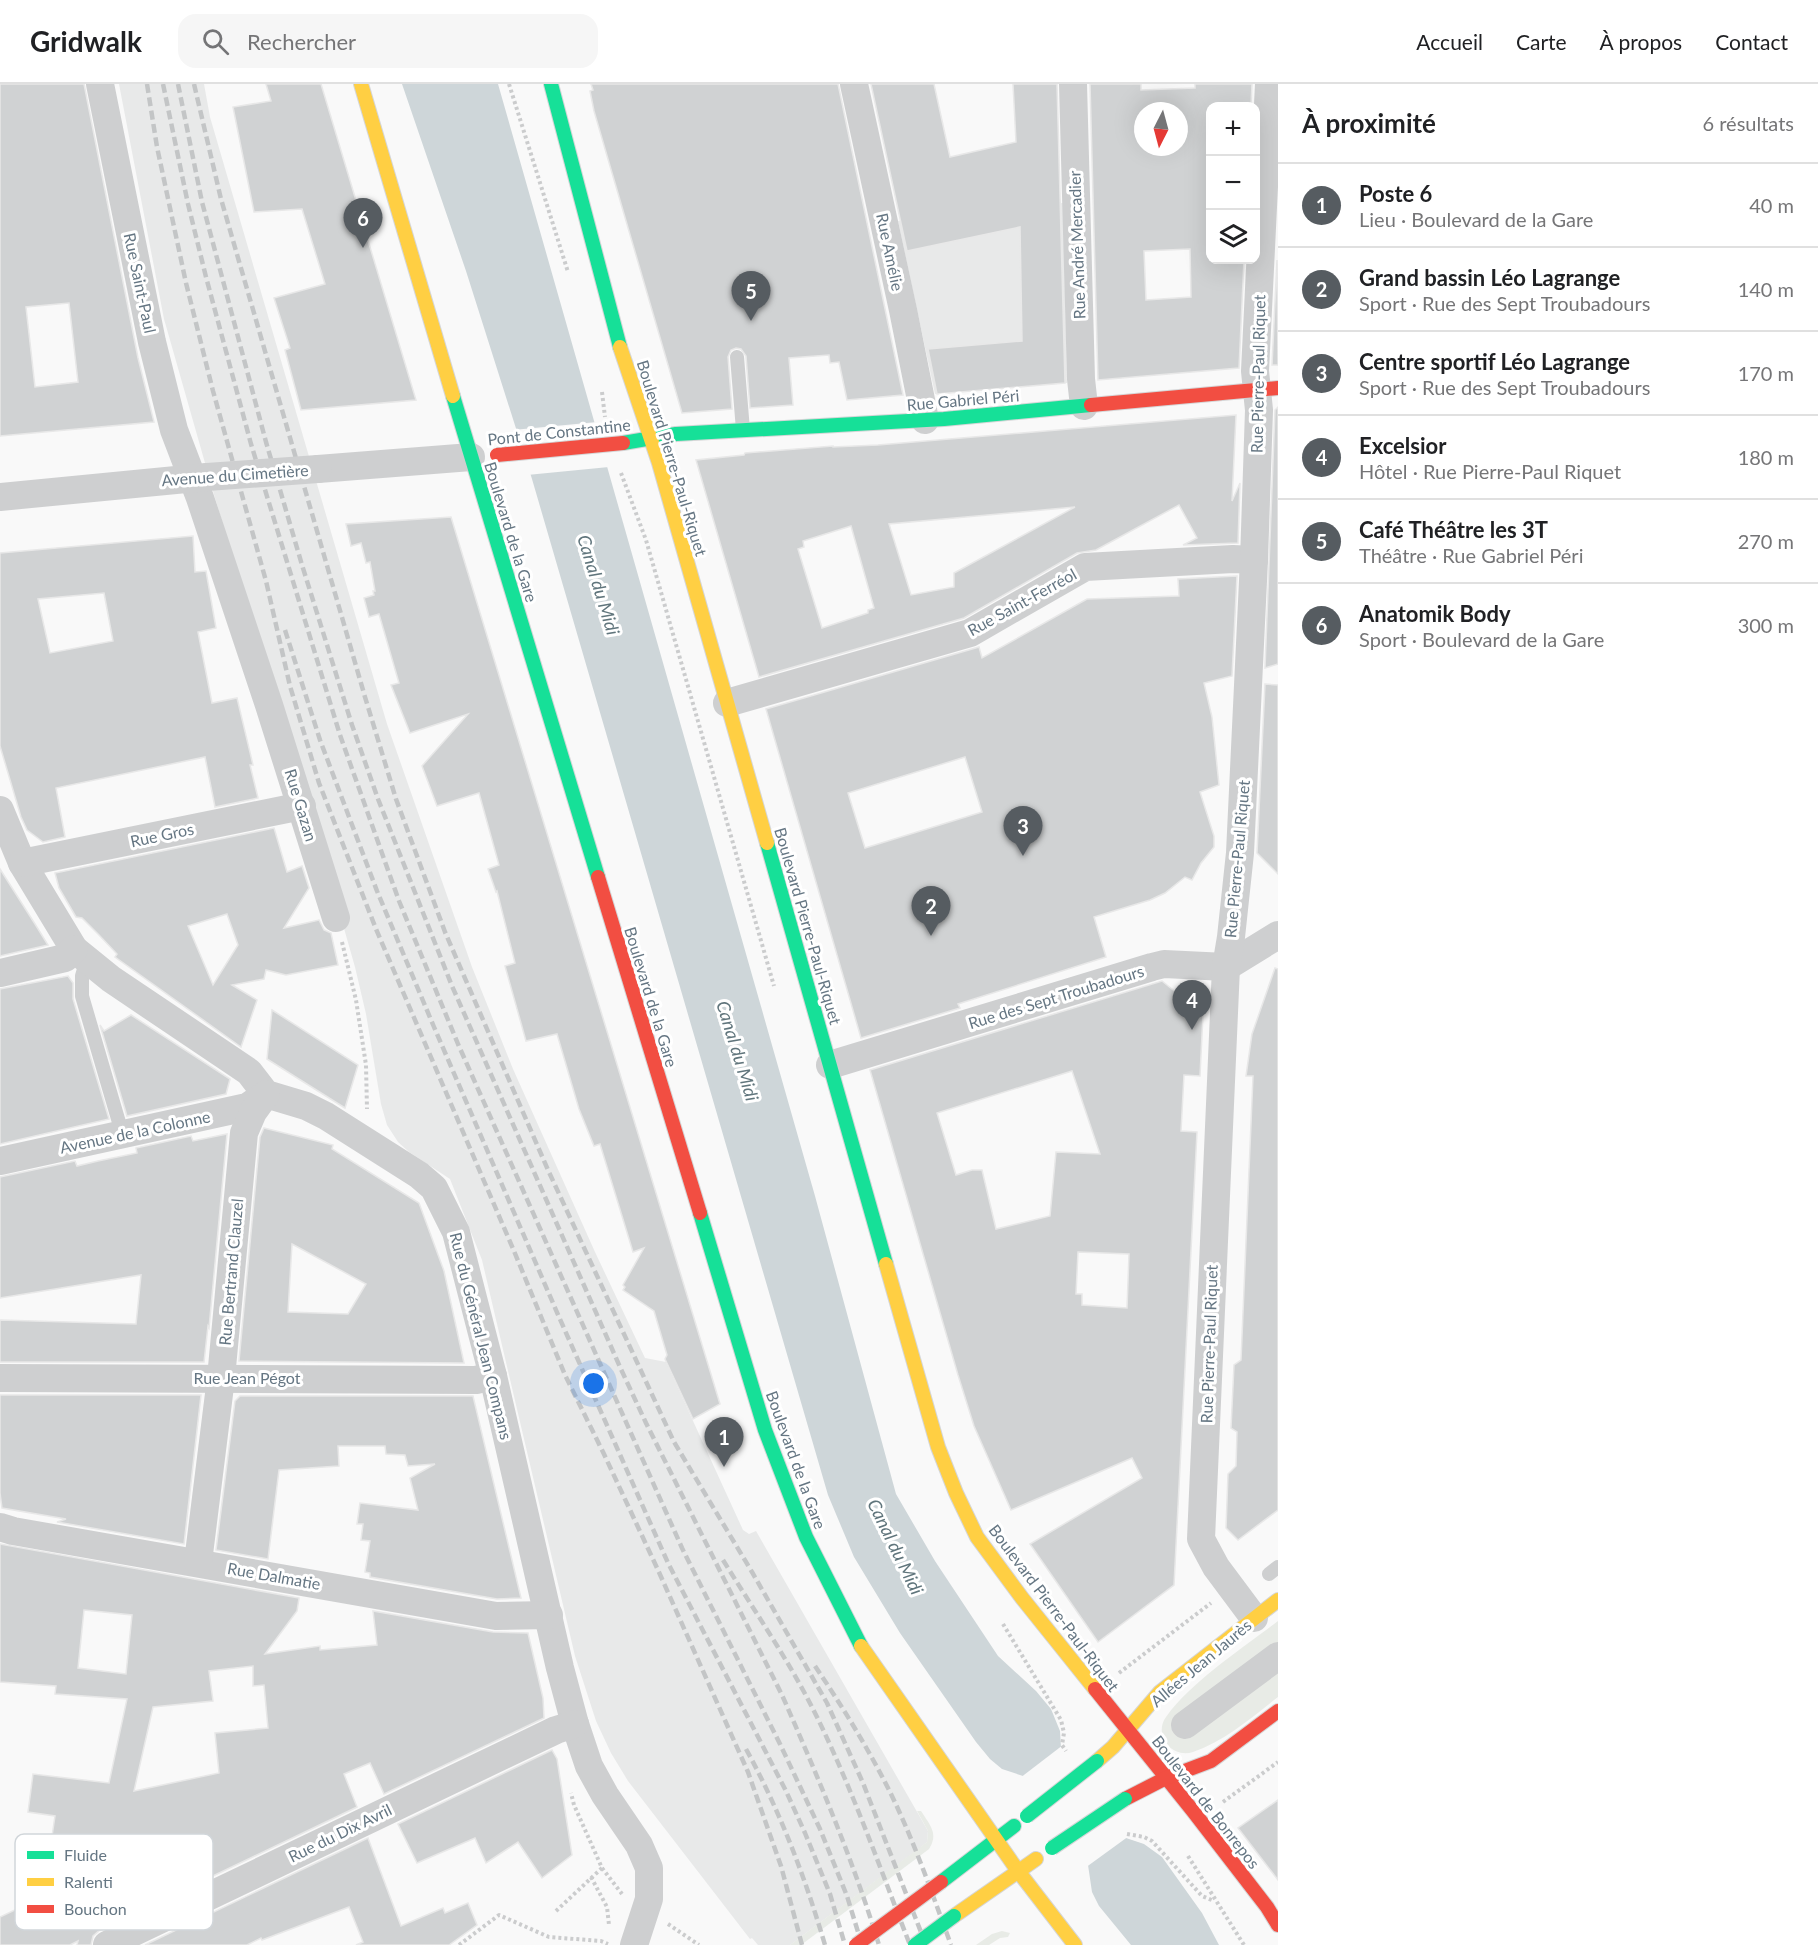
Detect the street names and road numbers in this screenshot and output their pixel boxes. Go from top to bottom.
street label: Rue André Mercadier [1064,170,1089,320]
street label: Rue Amélie [873,211,908,293]
street label: Rue Saint-Paul [121,231,160,335]
street label: Rue Pierre-Paul Riquet [1247,294,1268,453]
street label: Boulevard Pierre-Paul-Riquet [634,357,711,558]
street label: Rue Gabriel Péri [906,385,1020,414]
street label: Pont de Constantine [487,415,631,448]
street label: Boulevard de la Gare [481,459,542,604]
street label: Avenue du Cimetière [161,460,309,489]
street label: Rue Saint-Ferréol [964,564,1079,639]
street label: Rue Gazan [281,766,322,843]
street label: Rue Pierre-Paul Riquet [1220,779,1253,939]
street label: Rue Gros [129,819,195,850]
street label: Boulevard Pierre-Paul-Riquet [771,825,846,1027]
street label: Boulevard de la Gare [621,924,682,1069]
street label: Rue des Sept Troubadours [966,961,1146,1032]
street label: Avenue de la Colonne [58,1106,212,1157]
street label: Rue Bertrand Clauzel [215,1198,246,1346]
street label: Rue du Général Jean Compans [446,1230,516,1442]
street label: Rue Pierre-Paul Riquet [1196,1264,1221,1424]
street label: Rue Jean Pégot [193,1368,301,1387]
street label: Boulevard de la Gare [763,1388,830,1532]
street label: Boulevard Pierre-Paul-Riquet [985,1520,1124,1695]
street label: Rue Dalmatie [226,1558,322,1593]
street label: Allées Jean Jaurès [1147,1615,1255,1710]
street label: Boulevard de Bonrepos [1149,1731,1264,1872]
street label: Rue du Dix Avril [285,1799,394,1866]

